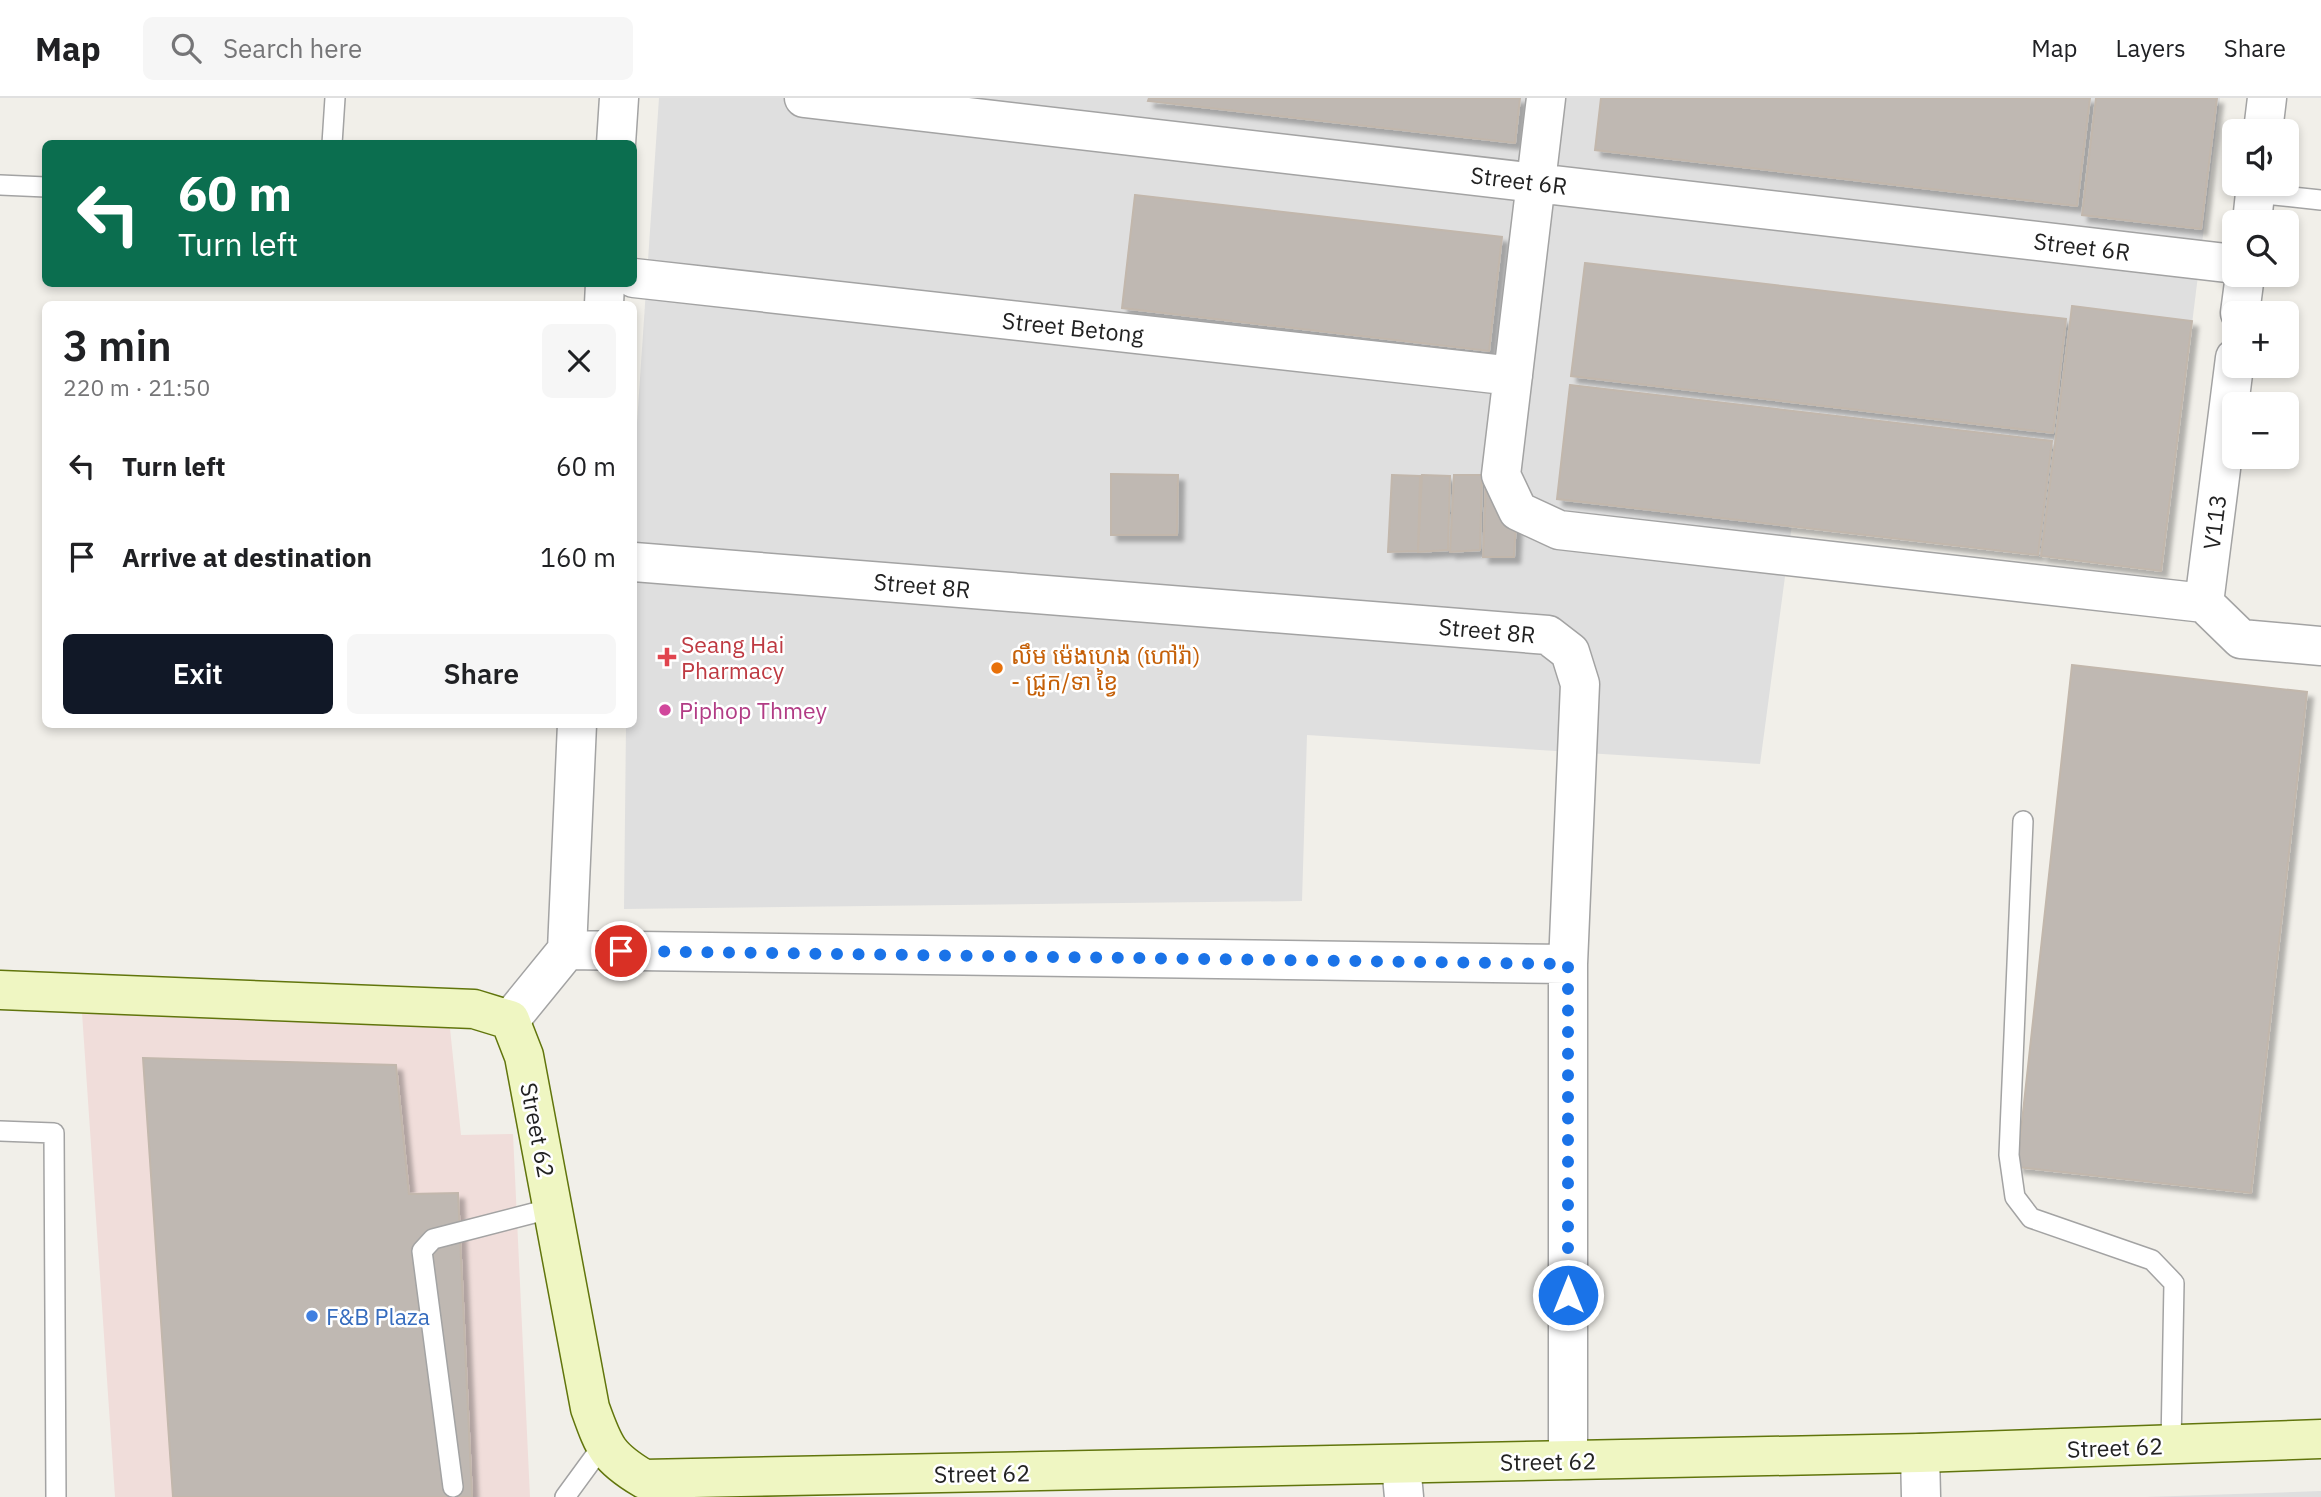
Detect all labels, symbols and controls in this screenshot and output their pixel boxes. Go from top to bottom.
search box [143,17,633,80]
text: Map [35,27,101,70]
icon: search [167,29,205,67]
text: Search here [223,31,362,65]
text: Map [2031,32,2078,64]
text: Layers [2116,32,2186,64]
text: Share [2224,32,2286,64]
map controls [2222,119,2299,469]
button: sound [2222,119,2299,196]
street label: Street 6R [1469,159,1569,201]
text: 60 m [178,161,292,224]
icon: left [63,168,154,259]
button: search [2222,210,2299,287]
text: Turn left [178,223,298,265]
street label: Street 6R [2032,225,2132,267]
button: + [2222,301,2299,378]
street label: Street Betong [1001,305,1145,349]
text: 3 min [63,318,172,373]
button: close [542,324,616,398]
text: 220 m · 21:50 [63,372,210,402]
button: − [2222,392,2299,469]
icon: left [63,447,101,485]
text: Turn left [122,449,225,483]
text: 60 m [556,449,616,483]
street label: V113 [2196,493,2232,551]
icon: arrive [63,538,101,576]
text: Arrive at destination [122,540,372,574]
text: 160 m [540,540,616,574]
street label: Street 8R [872,566,972,604]
street label: Street 8R [1437,611,1537,649]
place label: Seang Hai Pharmacy [681,629,785,685]
button: Exit [63,634,333,714]
button: Share [347,634,616,714]
place label: លឹម ម៉េងហេង (ហៅរ៉ា) - ជ្រូក/ទា ខ្វៃ [1011,640,1200,697]
marker: Seang Hai Pharmacy [659,649,675,665]
marker: លឹម ម៉េងហេង (ហៅរ៉ា) - ជ្រូក/ទា ខ្វៃ [989,660,1005,676]
place label: Piphop Thmey [679,695,828,725]
marker: Piphop Thmey [657,702,673,718]
pin [591,921,651,981]
icon: arrive [602,932,640,970]
street label: Street 62 [514,1080,562,1180]
position arrow [1531,1258,1605,1332]
place label: F&B Plaza [326,1301,430,1331]
marker: F&B Plaza [304,1308,320,1324]
street label: Street 62 [2066,1430,2164,1464]
street label: Street 62 [1500,1445,1596,1477]
street label: Street 62 [934,1457,1030,1489]

